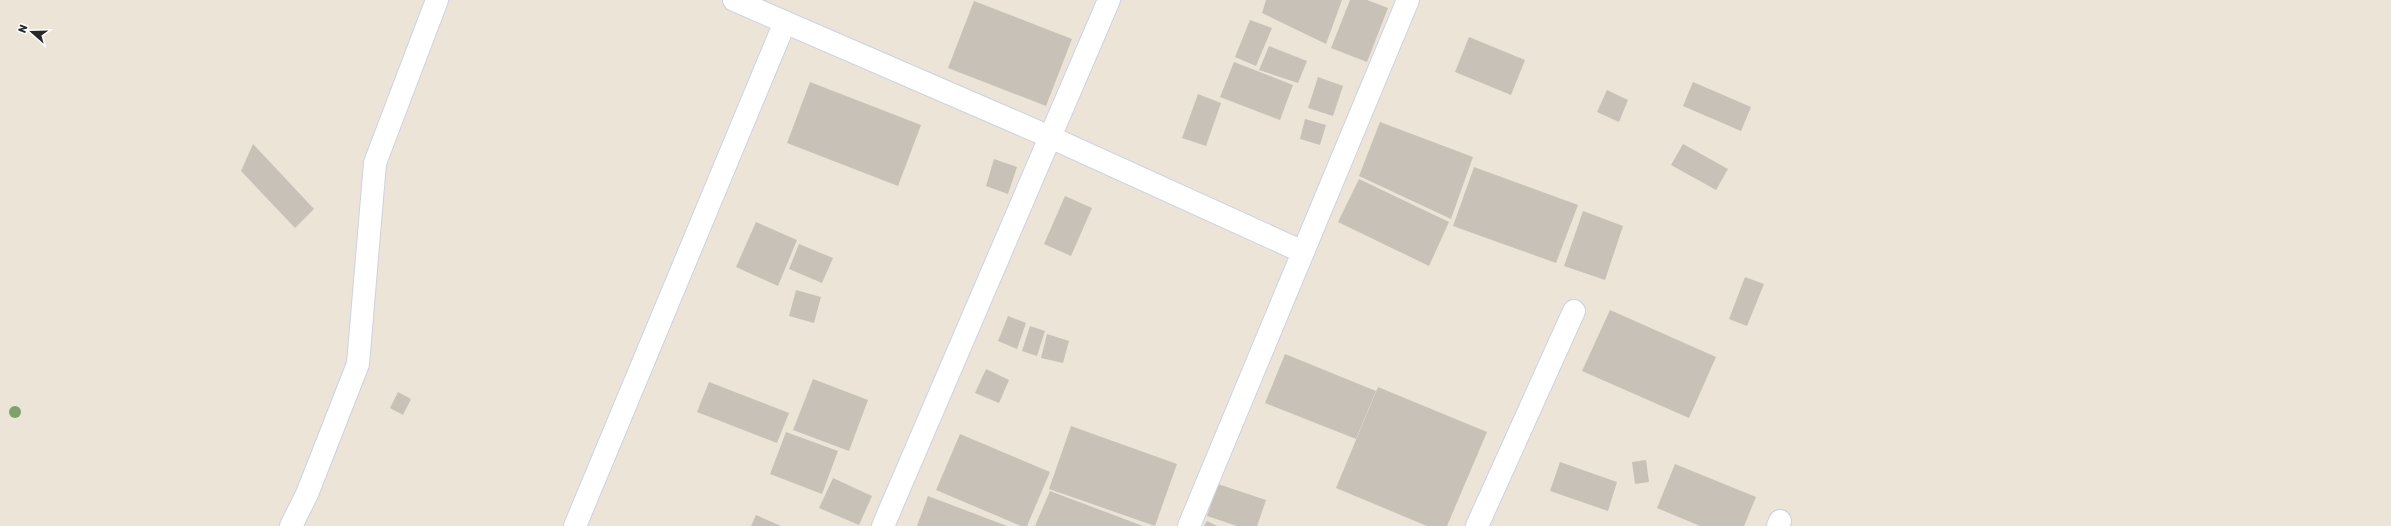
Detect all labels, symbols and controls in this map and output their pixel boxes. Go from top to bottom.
north arrow [12,12,52,52]
text: N [16,23,31,35]

